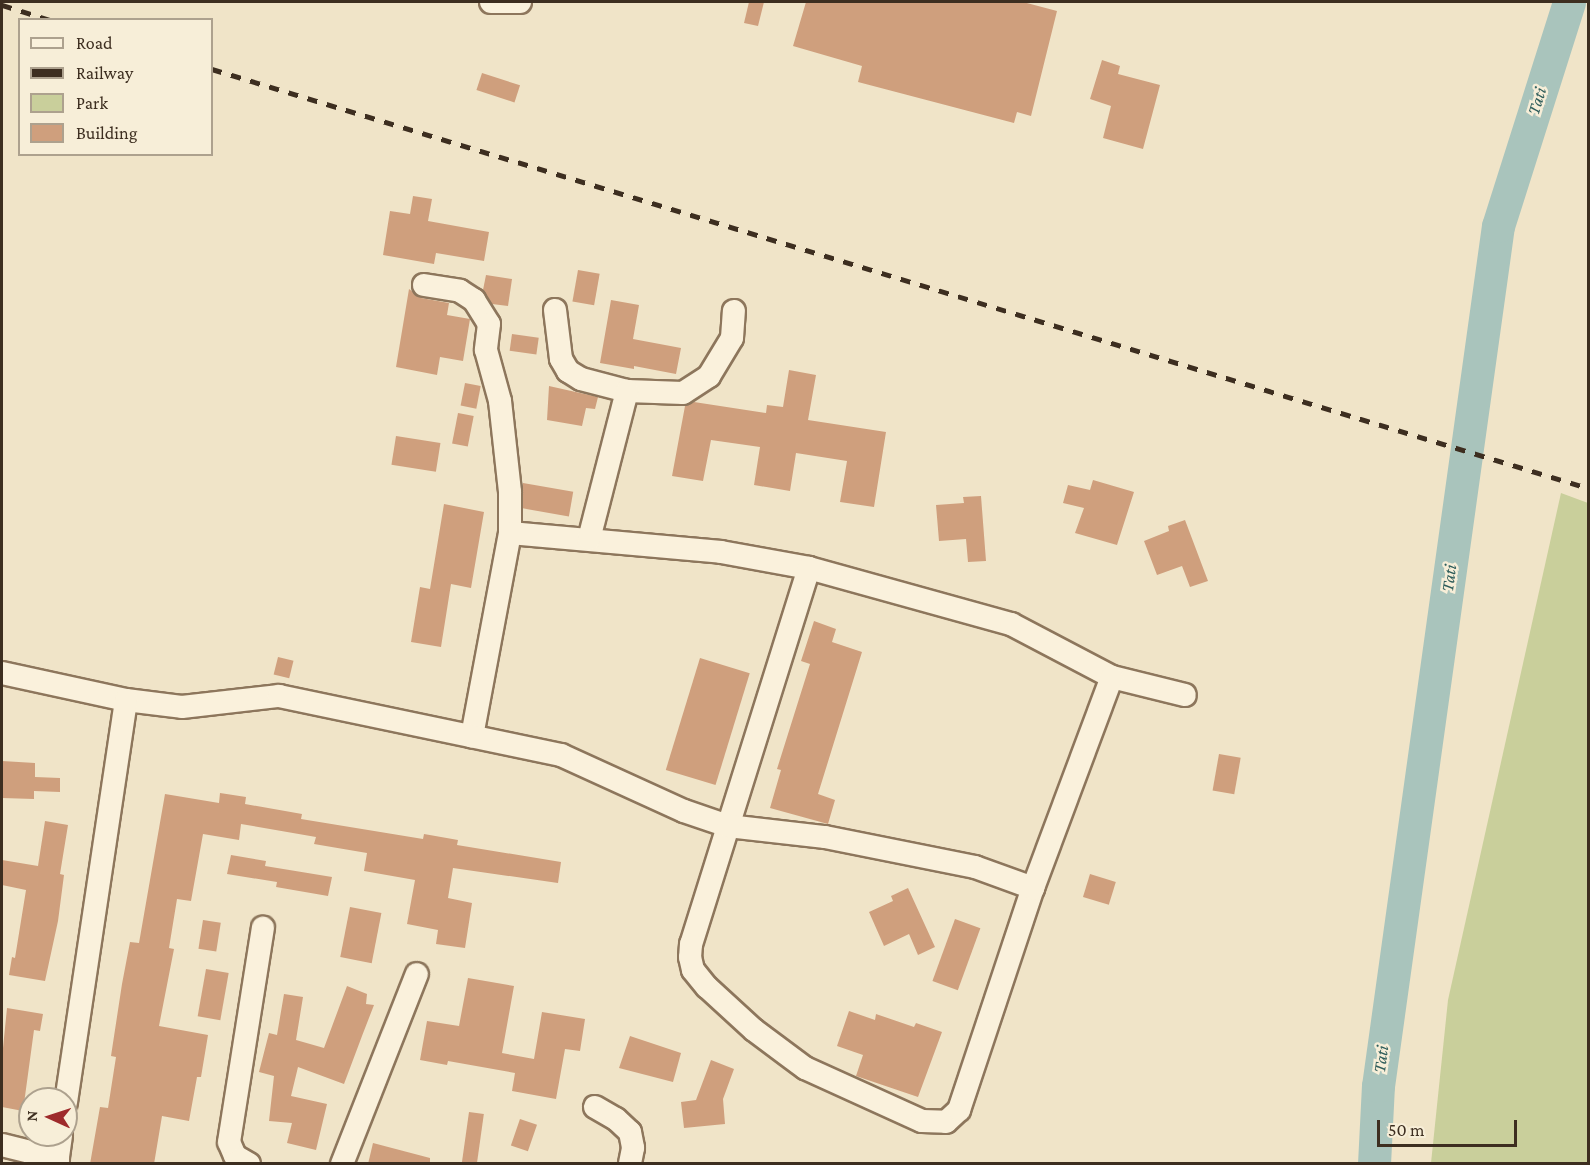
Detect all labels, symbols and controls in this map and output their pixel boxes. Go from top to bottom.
legend [18,18,213,156]
text: Road [76,33,113,53]
text: Railway [76,63,133,83]
water label: Tati [1523,85,1551,117]
text: Park [76,93,108,113]
text: Building [76,123,137,143]
water label: Tati [1436,563,1462,593]
water label: Tati [1368,1044,1394,1074]
north arrow [18,1087,78,1147]
scale bar [1380,1108,1520,1146]
text: N [23,1110,40,1122]
text: 50 m [1388,1120,1425,1140]

